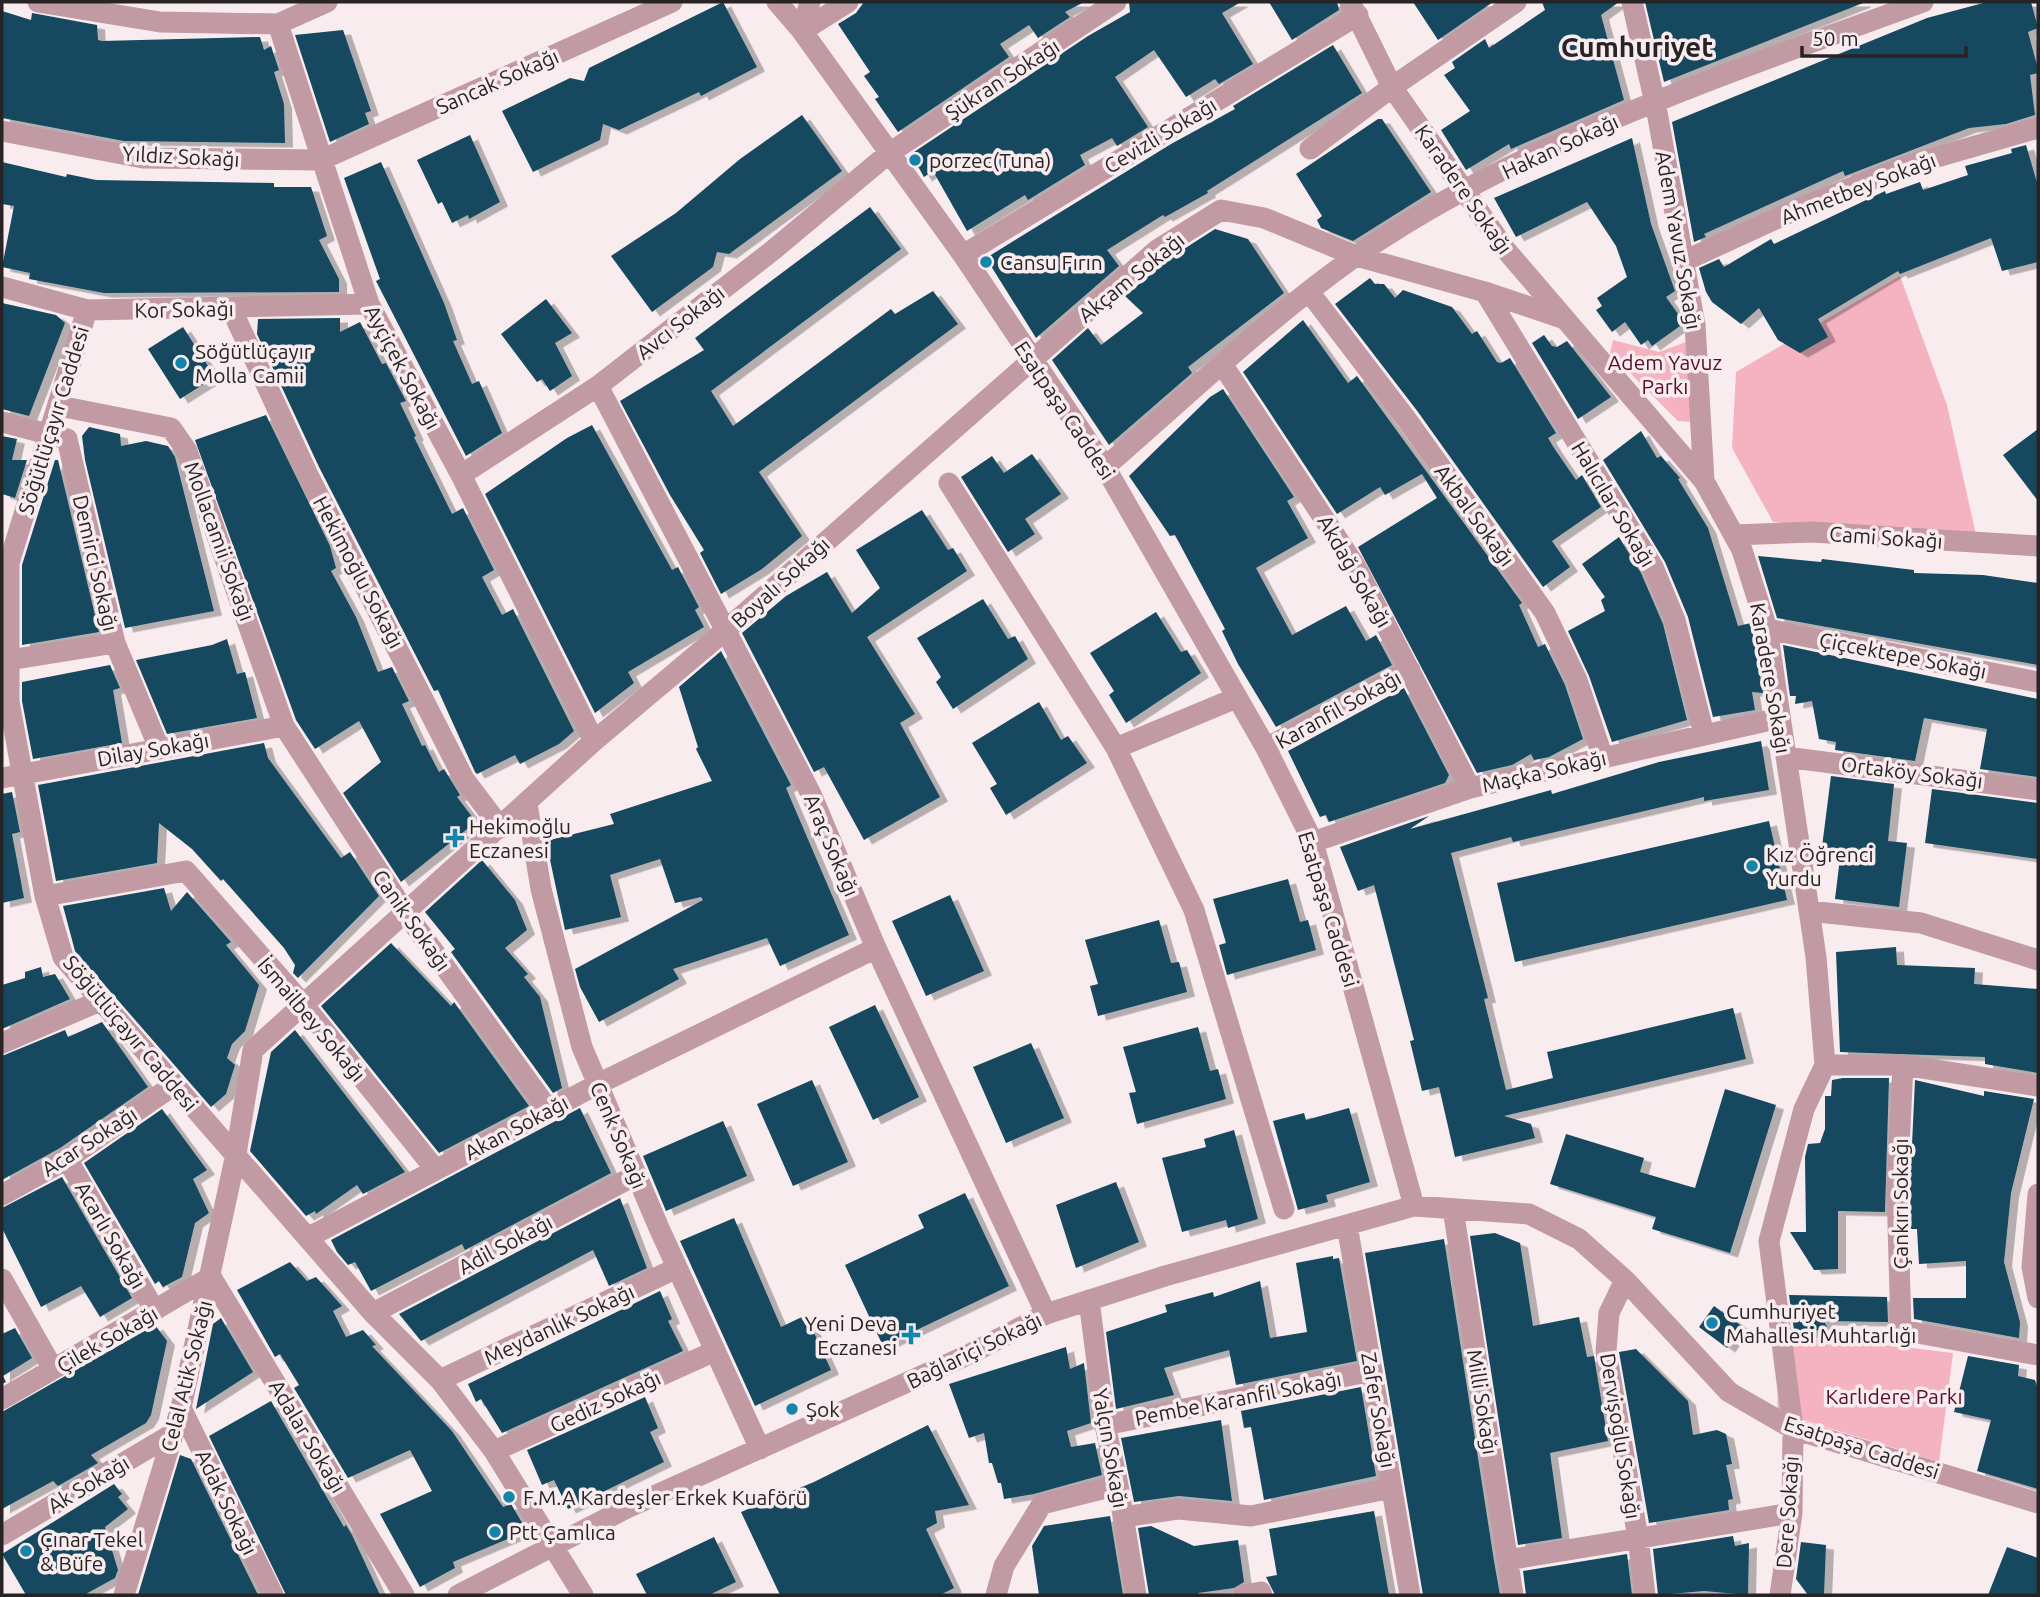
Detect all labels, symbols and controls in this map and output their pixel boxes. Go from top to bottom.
scale bar [1802,14,1966,58]
text: 50 m [1812,26,1859,50]
district label: Cumhuriyet [1561,31,1713,62]
street label: Şükran Sokağı [941,33,1063,125]
street label: Sancak Sokağı [432,43,562,119]
street label: Cevizli Sokağı [1100,92,1220,178]
street label: Hakan Sokağı [1498,109,1622,183]
street label: Karadere Sokağı [1410,120,1518,258]
street label: Yıldız Sokağı [122,141,240,171]
street label: Ahmetbey Sokağı [1777,147,1939,229]
place label: porzec(Tuna) [929,148,1051,172]
street label: Adem Yavuz Sokağı [1651,149,1707,331]
marker: porzec(Tuna) [907,152,923,168]
street label: Akçam Sokağı [1073,227,1189,327]
place label: Cansu Fırın [1000,250,1103,274]
marker: Cansu Fırın [978,254,994,270]
street label: Avcı Sokağı [631,280,729,364]
street label: Kor Sokağı [134,296,234,322]
street label: Ayçiçek Sokağı [360,301,446,433]
street label: Söğütlüçayır Caddesi [13,323,93,517]
street label: Esatpaşa Caddesi [1010,336,1120,484]
place label: Söğütlüçayır Molla Camii [195,339,312,387]
park label: Adem Yavuz Parkı [1608,350,1722,398]
marker: Söğütlüçayır Molla Camii [173,355,189,371]
street label: Halıcılar Sokağı [1567,437,1661,571]
street label: Mollacamii Sokağı [180,458,260,624]
street label: Akbal Sokağı [1430,460,1520,570]
street label: Hekimoğlu Sokağı [309,492,409,652]
street label: Demirci Sokağı [69,493,123,633]
street label: Akdağ Sokağı [1313,511,1397,631]
street label: Cami Sokağı [1829,521,1943,553]
street label: Boyalı Sokağı [726,532,834,632]
street label: Karadere Sokağı [1746,601,1796,755]
street label: Çiçcektepe Sokağı [1817,627,1989,683]
street label: Karanfil Sokağı [1271,665,1405,753]
street label: Dilay Sokağı [95,727,211,771]
street label: Maçka Sokağı [1480,745,1608,797]
street label: Ortaköy Sokağı [1840,751,1984,793]
street label: Araç Sokağı [800,790,864,900]
place label: Hekimoğlu Eczanesi [469,814,571,862]
street label: Esatpaşa Caddesi [1294,828,1364,990]
marker: Hekimoğlu Eczanesi [447,830,463,846]
place label: Kız Öğrenci Yurdu [1766,842,1874,890]
marker: Kız Öğrenci Yurdu [1744,858,1760,874]
street label: Canik Sokağı [368,865,456,975]
street label: Söğütlüçayır Caddesi [59,950,203,1116]
street label: İsmailbey Sokağı [253,952,371,1086]
street label: Cenk Sokağı [586,1078,652,1192]
street label: Akan Sokağı [460,1090,572,1164]
street label: Acar Sokağı [37,1101,141,1181]
street label: Çankırı Sokağı [1888,1138,1912,1270]
street label: Acarlı Sokağı [71,1177,151,1293]
street label: Adil Sokağı [454,1209,556,1279]
street label: Meydanlık Sokağı [480,1279,638,1369]
street label: Celal Atik Sokağı [156,1298,216,1454]
place label: Cumhuriyet Mahallesi Muhtarlığı [1726,1299,1916,1347]
street label: Çilek Sokağı [52,1301,162,1377]
street label: Bağlariçi Sokağı [903,1307,1045,1393]
place label: Yeni Deva Eczanesi [805,1311,897,1359]
marker: Cumhuriyet Mahallesi Muhtarlığı [1704,1315,1720,1331]
marker: Yeni Deva Eczanesi [903,1327,919,1343]
street label: Milli Sokağı [1463,1348,1503,1456]
street label: Zafer Sokağı [1357,1350,1401,1470]
street label: Dervişoğlu Sokağı [1596,1351,1646,1521]
street label: Gediz Sokağı [546,1365,664,1437]
street label: Pembe Karanfil Sokağı [1133,1366,1343,1430]
street label: Adalar Sokağı [265,1375,351,1497]
park label: Karlıdere Parkı [1825,1384,1963,1408]
street label: Yalçın Sokağı [1089,1386,1133,1510]
place label: Şok [806,1397,840,1421]
marker: Şok [784,1401,800,1417]
street label: Esatpaşa Caddesi [1781,1411,1943,1483]
street label: Adak Sokağı [191,1446,263,1558]
street label: Ak Sokağı [43,1450,133,1518]
street label: Dere Sokağı [1771,1455,1803,1569]
place label: F.M.A Kardeşler Erkek Kuaförü [523,1485,808,1509]
marker: F.M.A Kardeşler Erkek Kuaförü [501,1489,517,1505]
place label: Ptt Çamlıca [509,1520,616,1544]
marker: Ptt Çamlıca [487,1524,503,1540]
place label: Çınar Tekel & Büfe [40,1527,143,1575]
marker: Çınar Tekel & Büfe [18,1543,34,1559]

